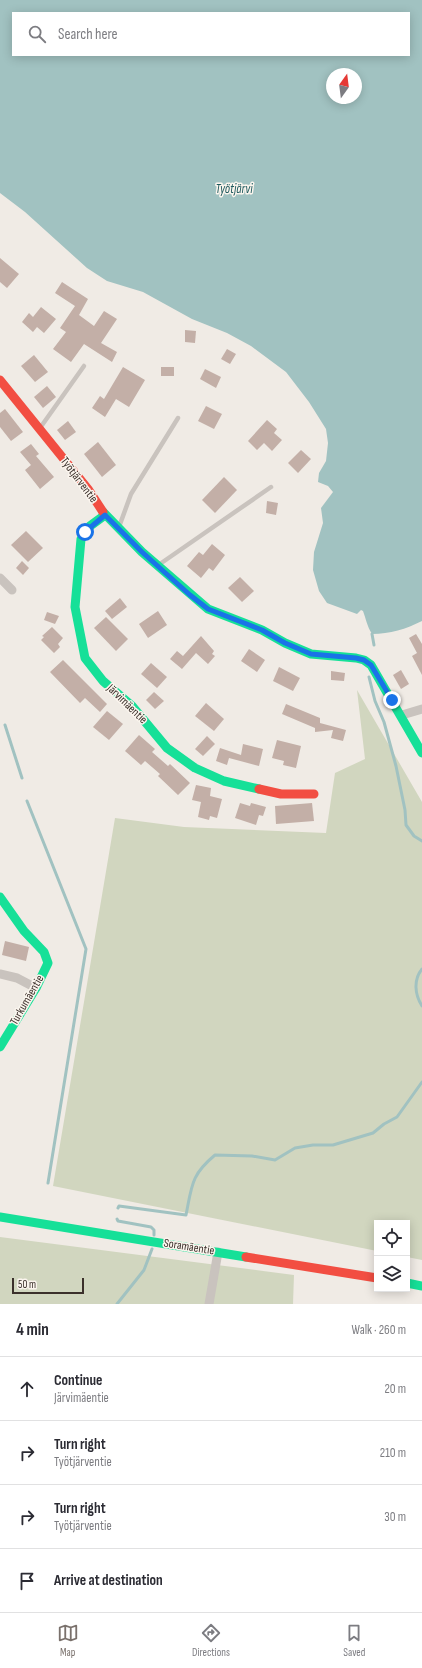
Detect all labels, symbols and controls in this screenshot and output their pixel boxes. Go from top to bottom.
search box [12,12,410,56]
icon: search [26,23,48,45]
text: Search here [58,25,118,44]
north arrow [326,68,362,104]
water label: Työtjärvi [215,181,253,197]
street label: Työtjärventie [57,454,101,506]
route start [76,523,94,541]
street label: Järvimäentie [103,680,151,727]
route end [383,691,401,709]
street label: Turkumäentie [7,972,47,1028]
map controls [374,1220,410,1292]
button: locate [374,1220,410,1256]
street label: Soramäentie [163,1236,216,1258]
button: layers [374,1256,410,1292]
scale bar [12,1276,84,1295]
text: 50 m [18,1278,36,1291]
text: 4 min [16,1320,49,1340]
text: Walk · 260 m [352,1322,406,1338]
text: Continue [54,1371,103,1390]
icon: ahead [16,1378,38,1400]
text: 20 m [384,1381,406,1397]
text: Järvimäentie [54,1390,109,1406]
text: Turn right [54,1435,106,1454]
icon: right [16,1442,38,1464]
text: 210 m [380,1445,406,1461]
text: Työtjärventie [54,1454,112,1470]
text: Turn right [54,1499,106,1518]
icon: right [16,1506,38,1528]
text: 30 m [384,1509,406,1525]
text: Työtjärventie [54,1518,112,1534]
icon: arrive [16,1570,38,1592]
text: Arrive at destination [54,1571,163,1590]
tab: Map [57,1622,79,1659]
tab: Directions [192,1622,230,1659]
tab: Saved [343,1622,365,1659]

